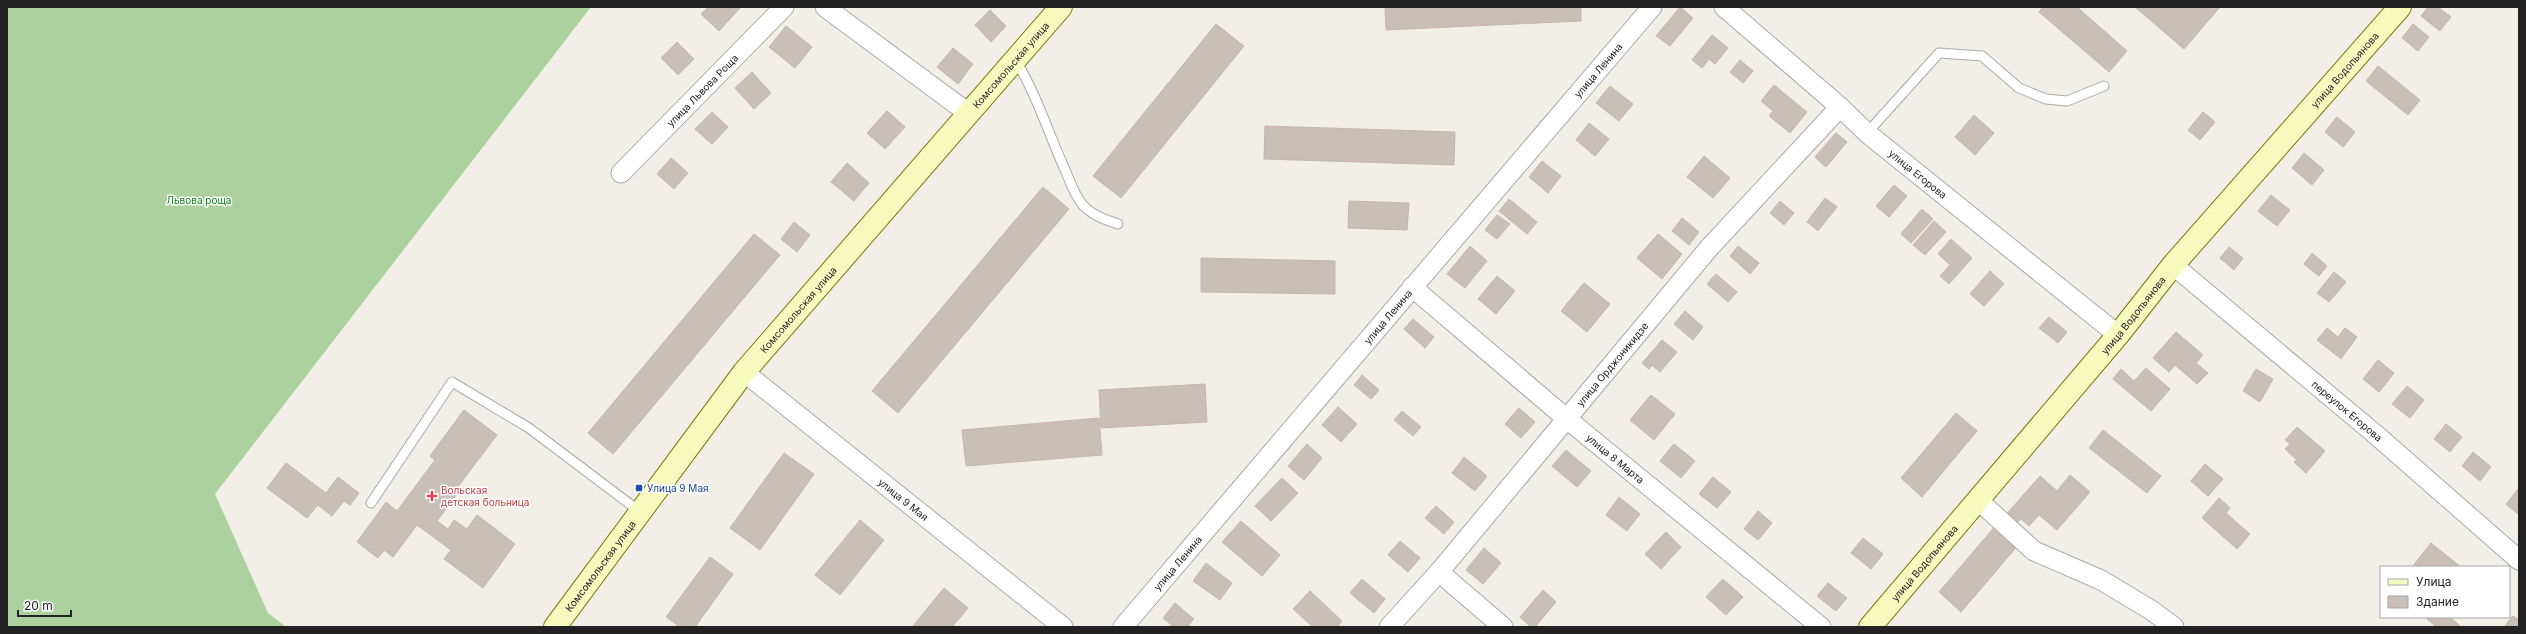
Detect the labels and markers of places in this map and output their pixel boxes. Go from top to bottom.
place label: Улица 9 Мая [647,482,709,494]
marker: Улица 9 Мая [634,483,644,493]
place label: Вольская детская больница [441,484,529,508]
marker: Вольская детская больница [426,490,438,502]

